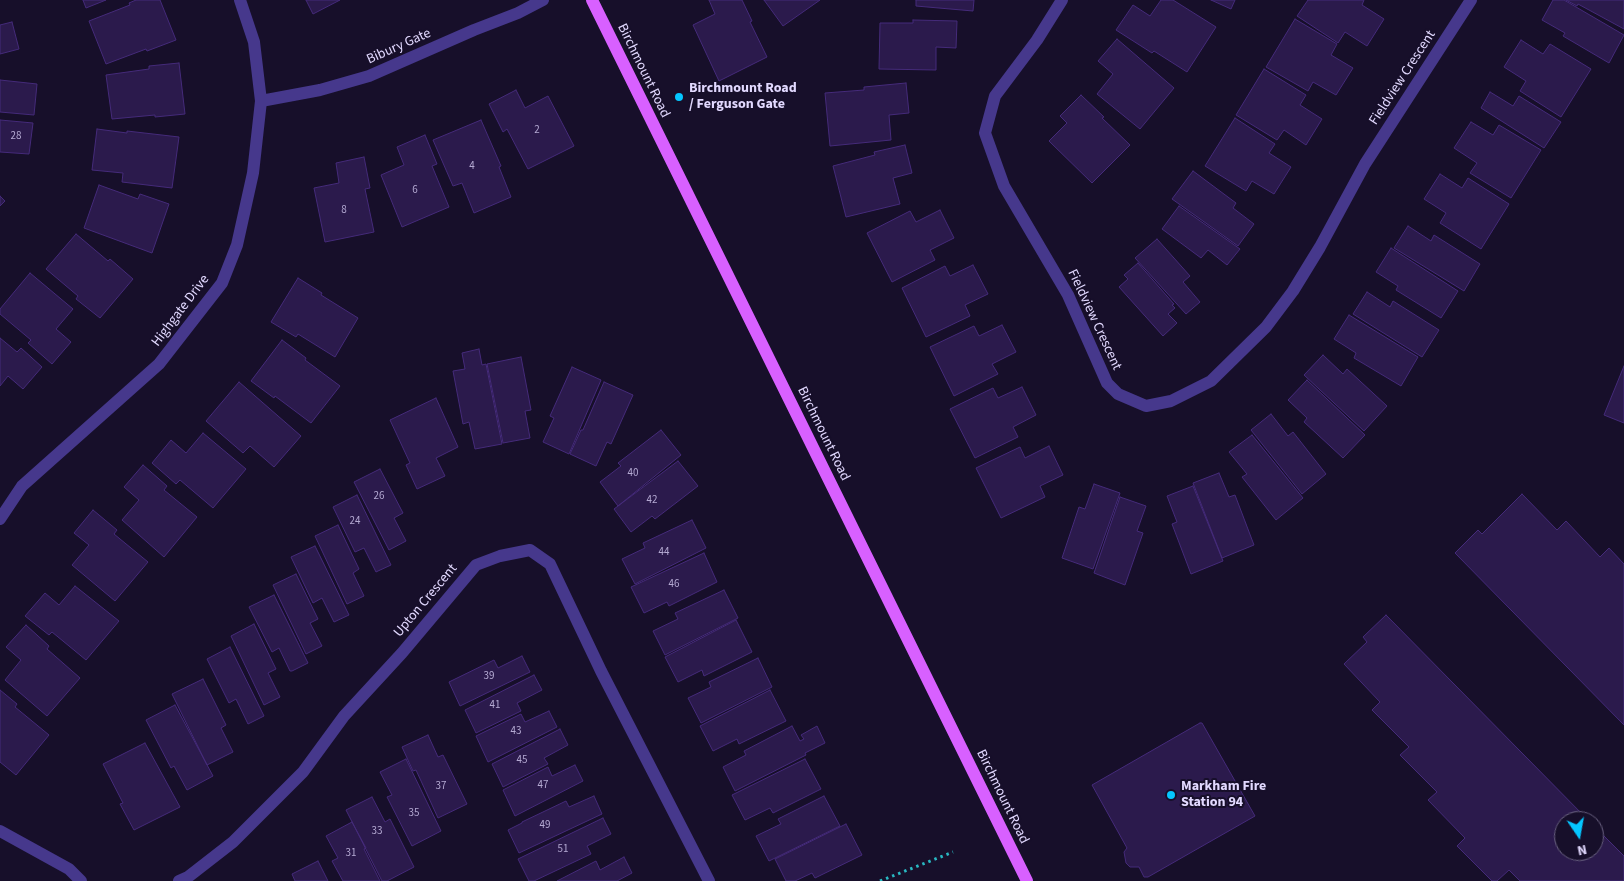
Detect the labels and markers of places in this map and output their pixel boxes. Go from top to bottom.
place label: Birchmount Road / Ferguson Gate [689,81,797,114]
marker: Birchmount Road / Ferguson Gate [673,91,685,103]
place label: Markham Fire Station 94 [1181,779,1266,812]
marker: Markham Fire Station 94 [1165,789,1177,801]

